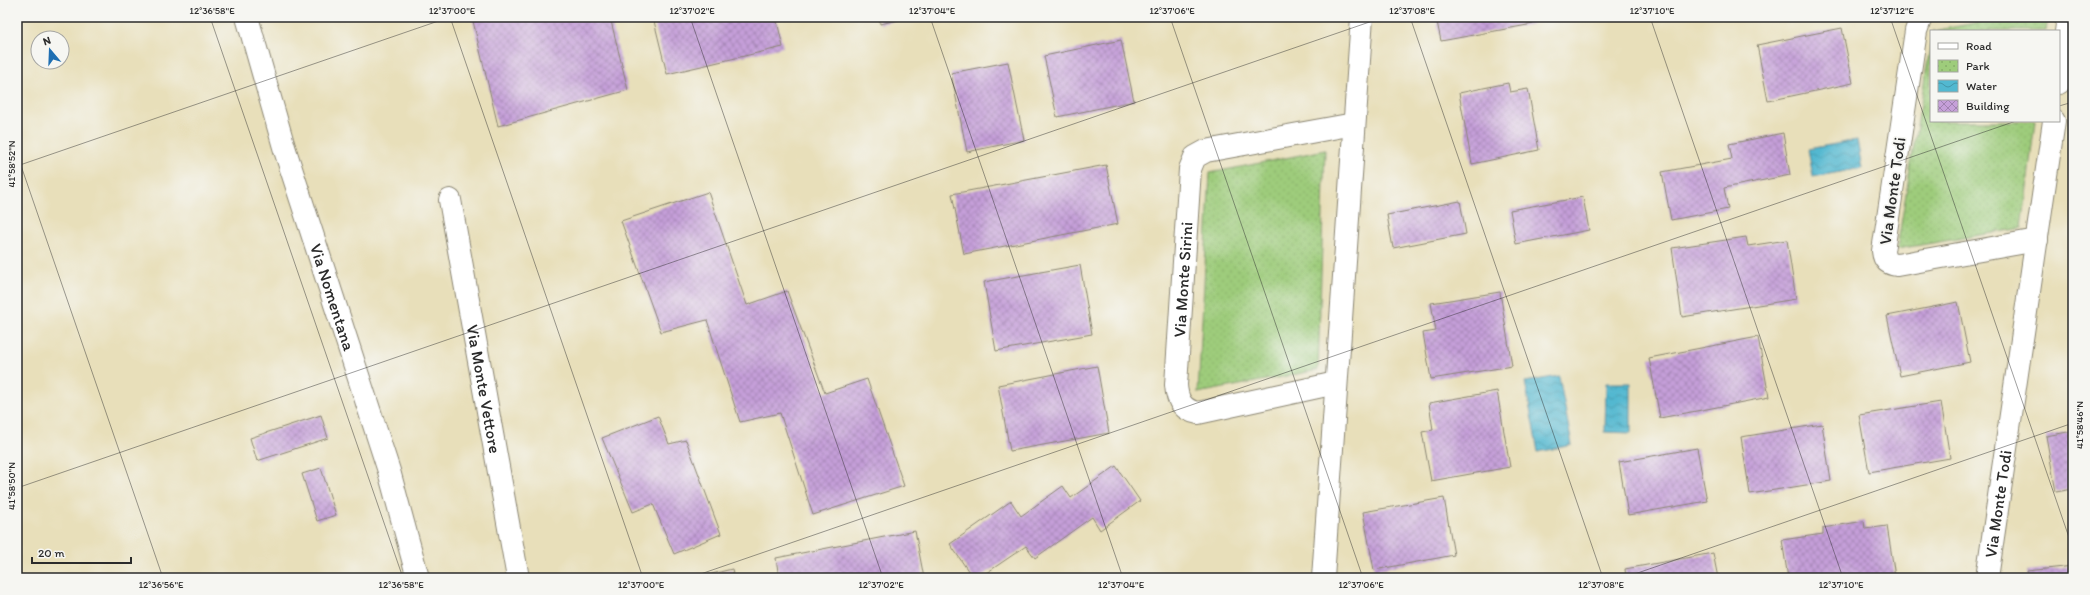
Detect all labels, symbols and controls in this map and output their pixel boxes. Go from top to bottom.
text: 12°36'58"E [189,4,235,17]
text: 12°37'00"E [429,4,476,17]
text: 12°37'02"E [669,4,715,17]
text: 12°37'04"E [909,4,956,17]
text: 12°37'06"E [1149,4,1195,17]
text: 12°37'08"E [1389,4,1435,17]
text: 12°37'10"E [1629,4,1675,17]
text: 12°37'12"E [1870,4,1915,17]
north arrow [30,30,70,70]
legend [1930,30,2060,122]
text: N [41,34,53,48]
text: Road [1966,39,1992,53]
text: Park [1966,59,1990,73]
text: Water [1966,79,1997,93]
text: Building [1966,99,2010,113]
street label: Via Monte Todi [1875,136,1909,246]
text: 41°58'52"N [5,140,18,188]
street label: Via Monte Sirini [1169,221,1197,338]
street label: Via Nomentana [306,241,359,353]
street label: Via Monte Vettore [463,323,505,455]
text: 41°58'46"N [2073,401,2086,449]
street label: Via Monte Todi [1980,449,2016,559]
text: 41°58'50"N [5,462,18,510]
scale bar [32,539,131,565]
text: 20 m [38,546,65,560]
text: 12°36'56"E [138,578,184,591]
text: 12°36'58"E [378,578,424,591]
text: 12°37'00"E [618,578,665,591]
text: 12°37'02"E [858,578,904,591]
text: 12°37'04"E [1098,578,1145,591]
text: 12°37'06"E [1338,578,1384,591]
text: 12°37'08"E [1578,578,1624,591]
text: 12°37'10"E [1818,578,1864,591]

